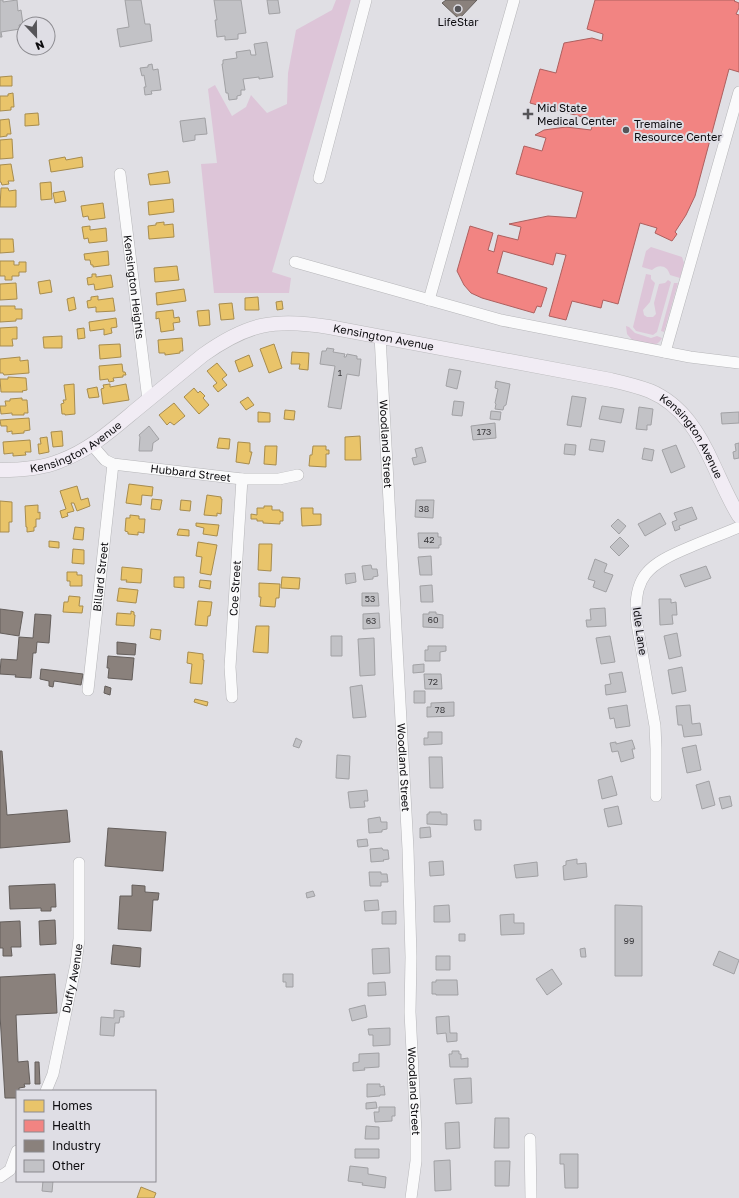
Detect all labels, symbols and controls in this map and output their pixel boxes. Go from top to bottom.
marker: LifeStar [453,4,463,14]
place label: LifeStar [437,15,479,28]
north arrow [16,16,56,56]
text: N [34,38,46,53]
place label: Mid State Medical Center [537,101,617,127]
marker: Mid State Medical Center [522,108,534,120]
place label: Tremaine Resource Center [634,117,722,143]
marker: Tremaine Resource Center [621,125,631,135]
street label: Kensington Heights [122,234,147,340]
street label: Kensington Avenue [332,321,435,353]
house number: 1 [338,367,343,378]
street label: Kensington Avenue [657,390,726,480]
street label: Woodland Street [377,399,395,488]
street label: Kensington Avenue [29,418,124,475]
house number: 173 [477,426,491,437]
street label: Hubbard Street [150,461,232,484]
house number: 38 [419,503,429,514]
house number: 42 [424,534,434,545]
street label: Billard Street [90,541,110,612]
street label: Coe Street [226,560,243,616]
house number: 53 [365,593,375,604]
street label: Idle Lane [631,606,650,656]
house number: 60 [427,614,439,625]
house number: 63 [366,615,376,626]
house number: 72 [428,676,438,687]
house number: 78 [435,704,445,715]
street label: Woodland Street [395,723,413,812]
house number: 99 [624,935,634,946]
street label: Duffy Avenue [59,943,84,1014]
street label: Woodland Street [406,1046,423,1135]
legend [16,1090,156,1182]
text: Homes [52,1098,92,1113]
text: Health [52,1118,91,1133]
text: Industry [52,1138,101,1153]
text: Other [52,1158,85,1173]

